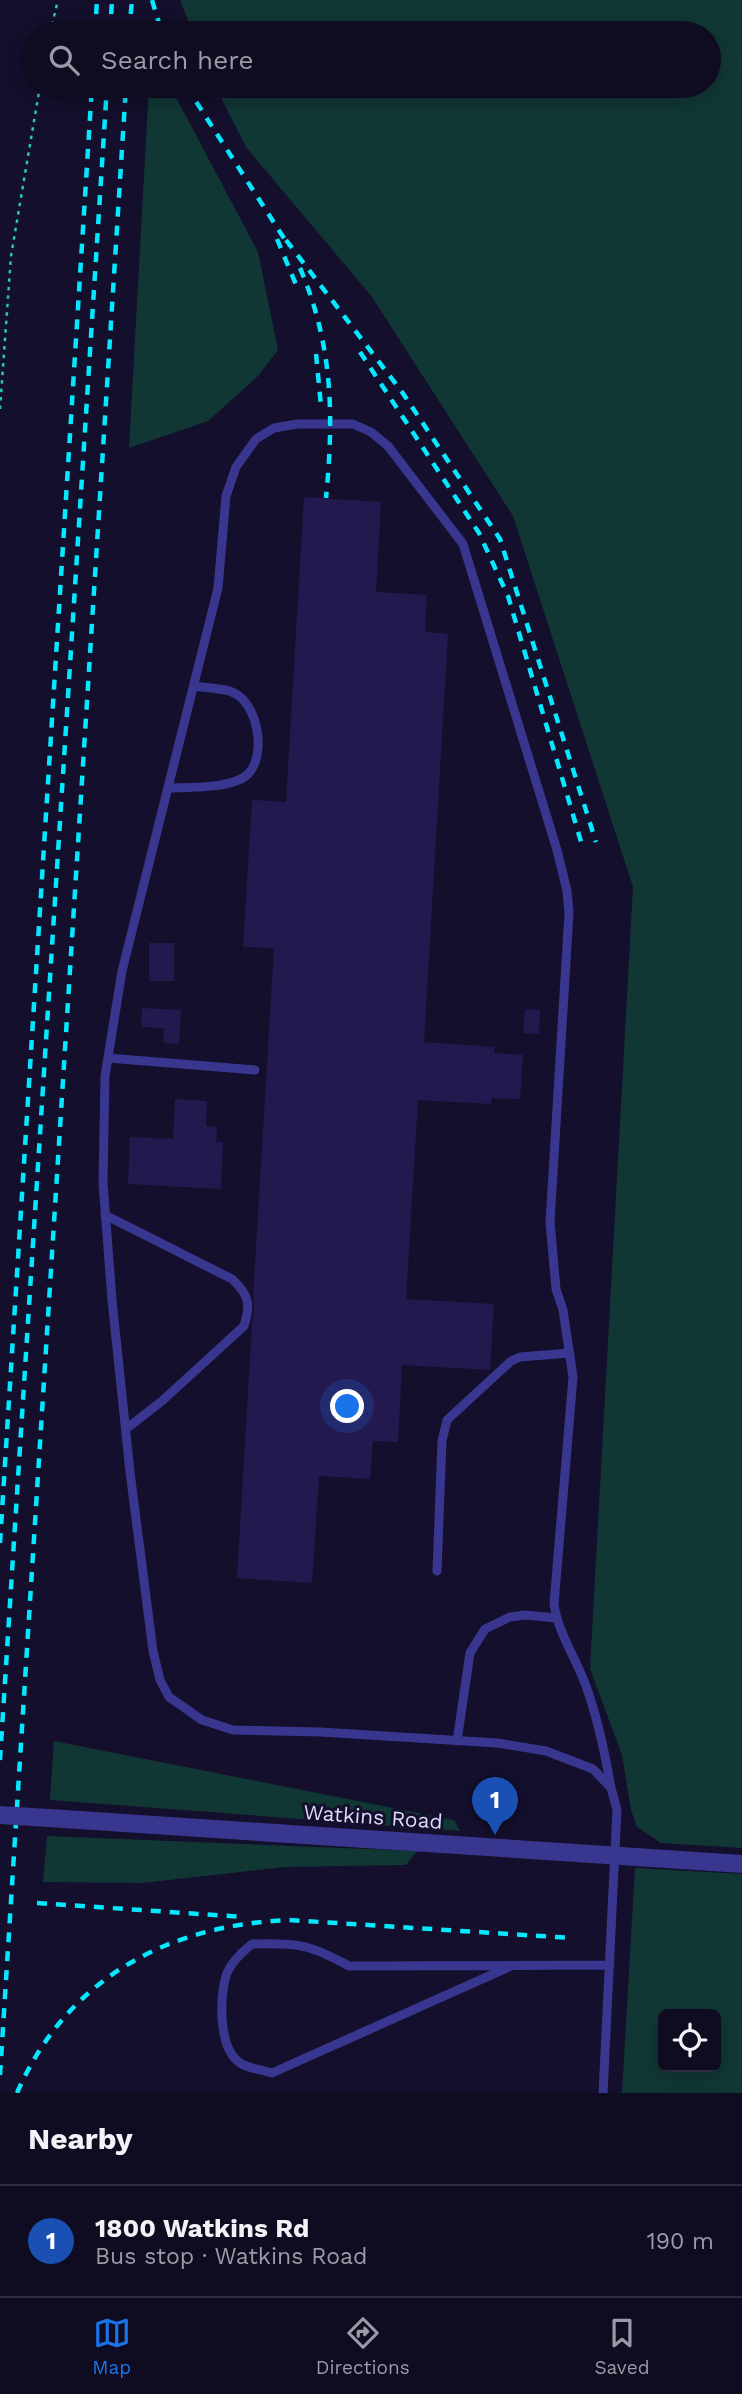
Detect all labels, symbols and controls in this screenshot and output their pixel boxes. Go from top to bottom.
search box [21,21,721,98]
icon: search [45,41,83,79]
text: Search here [101,45,253,75]
your location [330,1389,364,1423]
pin: 1 [472,1777,518,1835]
street label: Watkins Road [303,1799,444,1834]
map controls [658,2009,721,2072]
button: locate [658,2009,721,2072]
text: Nearby [28,2121,133,2156]
text: 1800 Watkins Rd [95,2213,309,2243]
text: 1 [46,2228,56,2255]
text: 190 m [647,2228,714,2255]
text: Bus stop · Watkins Road [95,2243,367,2270]
tab: Map [92,2314,131,2379]
tab: Directions [316,2314,410,2379]
tab: Saved [594,2314,650,2379]

